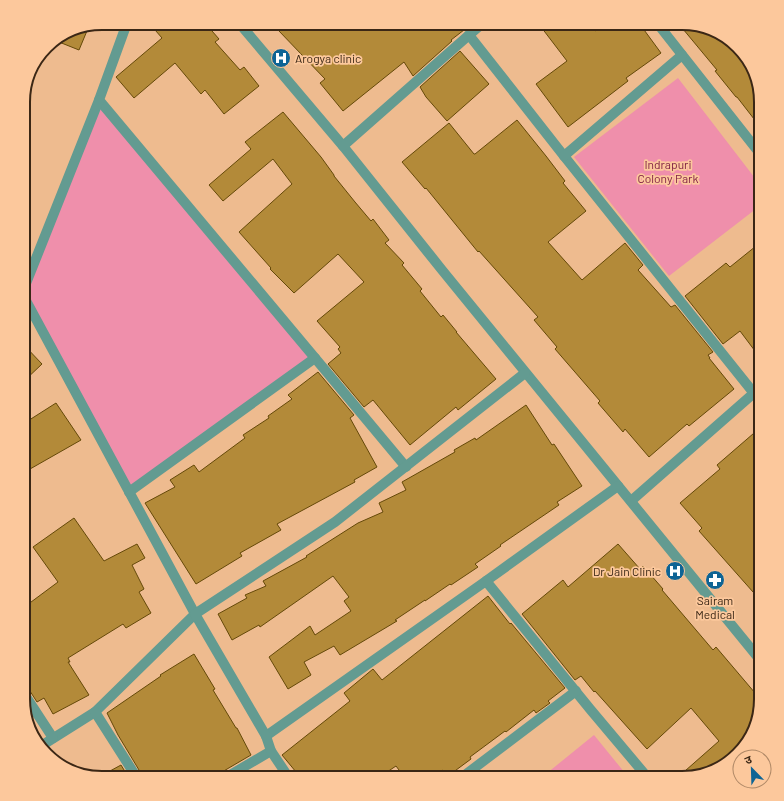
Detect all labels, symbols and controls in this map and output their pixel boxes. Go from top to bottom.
hospital icon: Arogya clinic [270,47,292,69]
place label: Arogya clinic [295,51,361,65]
park label: Indrapuri Colony Park [638,157,699,185]
hospital icon: Dr Jain Clinic [664,560,686,582]
place label: Dr Jain Clinic [593,564,661,578]
pharmacy icon: Sairam Medical [704,569,726,591]
place label: Sairam Medical [695,593,735,621]
north arrow [732,749,772,789]
text: उ [742,752,754,767]

